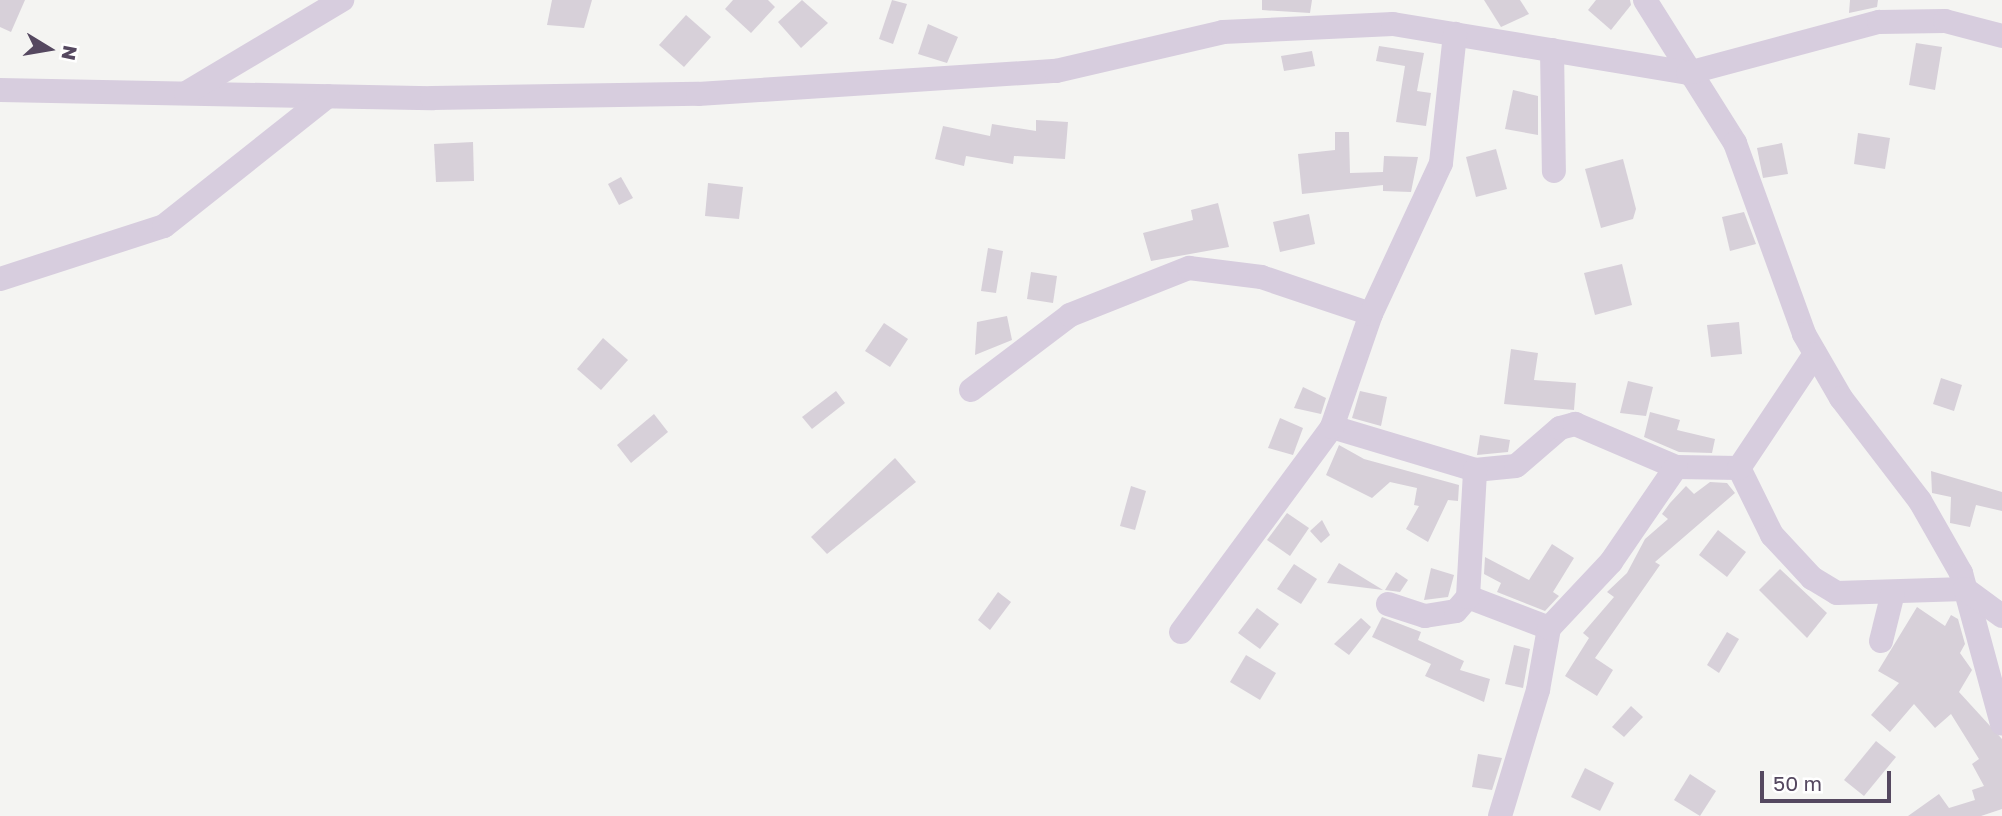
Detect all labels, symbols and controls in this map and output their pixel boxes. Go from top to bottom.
north arrow [14,14,84,84]
text: N [57,44,83,62]
scale bar [1764,756,1895,800]
text: 50 m [1773,770,1822,796]

